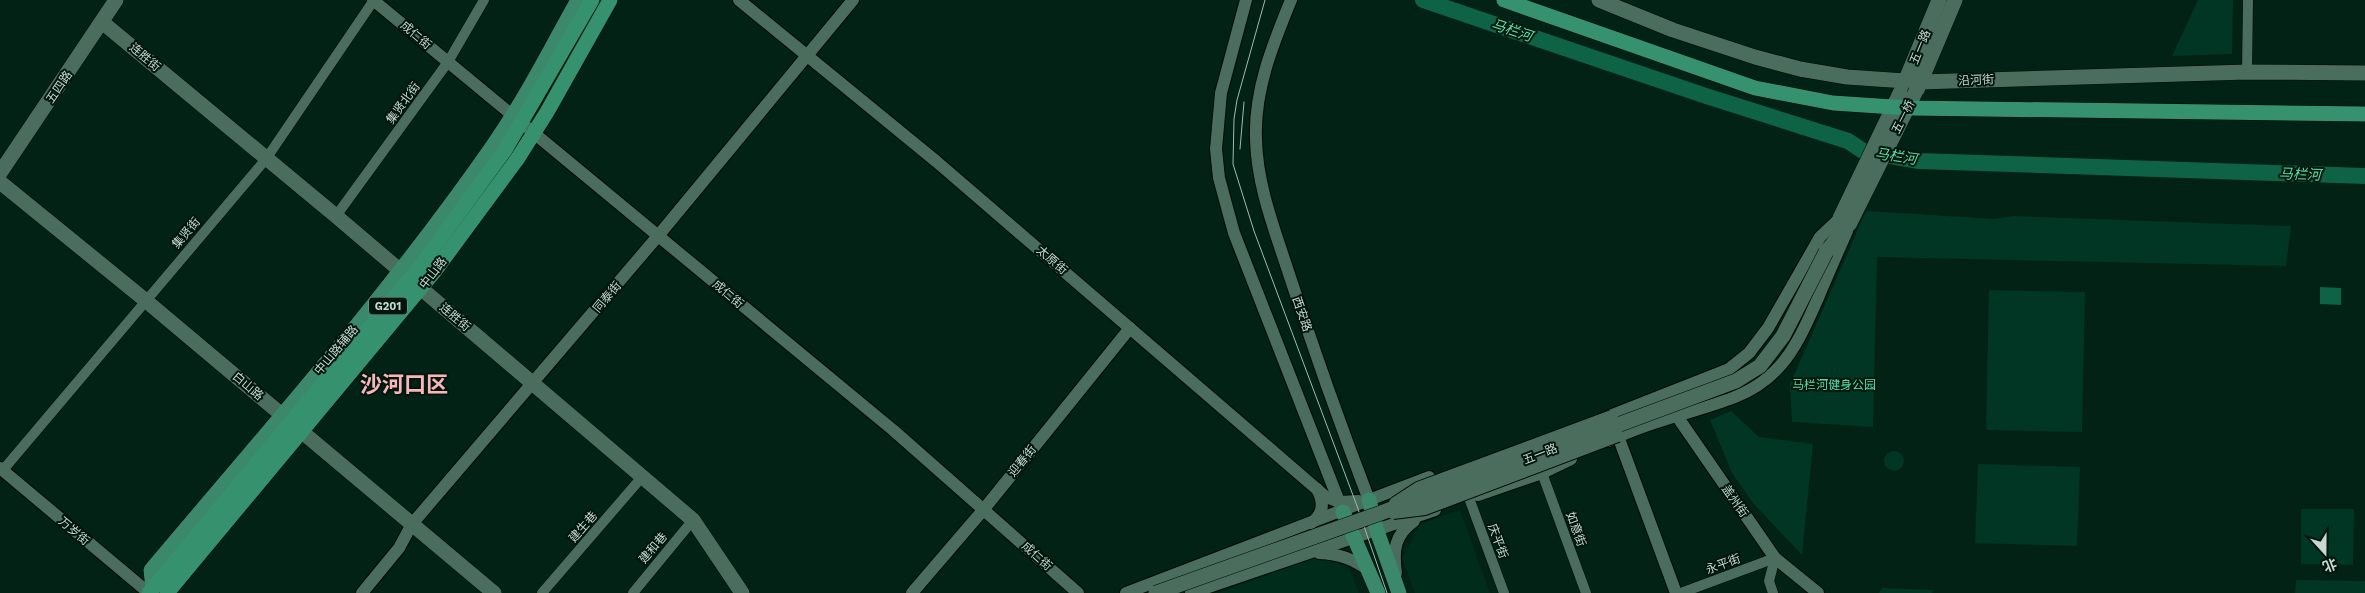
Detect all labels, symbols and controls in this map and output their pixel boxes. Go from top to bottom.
water label: 马栏河 [1490,16,1537,45]
street label: 成仁街 [398,18,434,52]
street label: 五一路 [1907,28,1933,66]
street label: 连胜街 [127,40,163,74]
street label: 五四路 [43,68,75,106]
street label: 沿河街 [1958,72,1994,88]
street label: 集贤北街 [383,79,423,127]
street label: 五一桥 [1889,98,1917,136]
water label: 马栏河 [1874,145,1921,168]
water label: 马栏河 [2279,165,2324,183]
street label: 集贤街 [169,215,203,251]
street label: 太原街 [1034,243,1070,277]
street label: 中山路 [416,255,450,291]
street label: 成仁街 [710,277,746,311]
street label: 同泰街 [590,279,624,315]
street label: 西安路 [1290,295,1314,333]
road number: G201 [369,298,407,314]
street label: 连胜街 [437,300,473,334]
street label: 中山路辅路 [311,323,361,377]
street label: 白山路 [230,369,266,403]
district label: 沙河口区 [360,372,448,397]
park label: 马栏河健身公园 [1792,378,1876,392]
street label: 五一路 [1521,441,1559,467]
street label: 迎春街 [1005,443,1039,479]
street label: 盖州街 [1719,482,1751,520]
street label: 建生巷 [566,509,600,545]
street label: 如意街 [1563,510,1589,548]
street label: 万岁街 [56,514,92,548]
street label: 庆平街 [1485,522,1511,560]
north arrow [2300,528,2350,578]
street label: 建和巷 [636,530,670,566]
street label: 成仁街 [1019,539,1055,573]
street label: 永平街 [1704,551,1742,577]
text: 北 [2320,555,2339,575]

